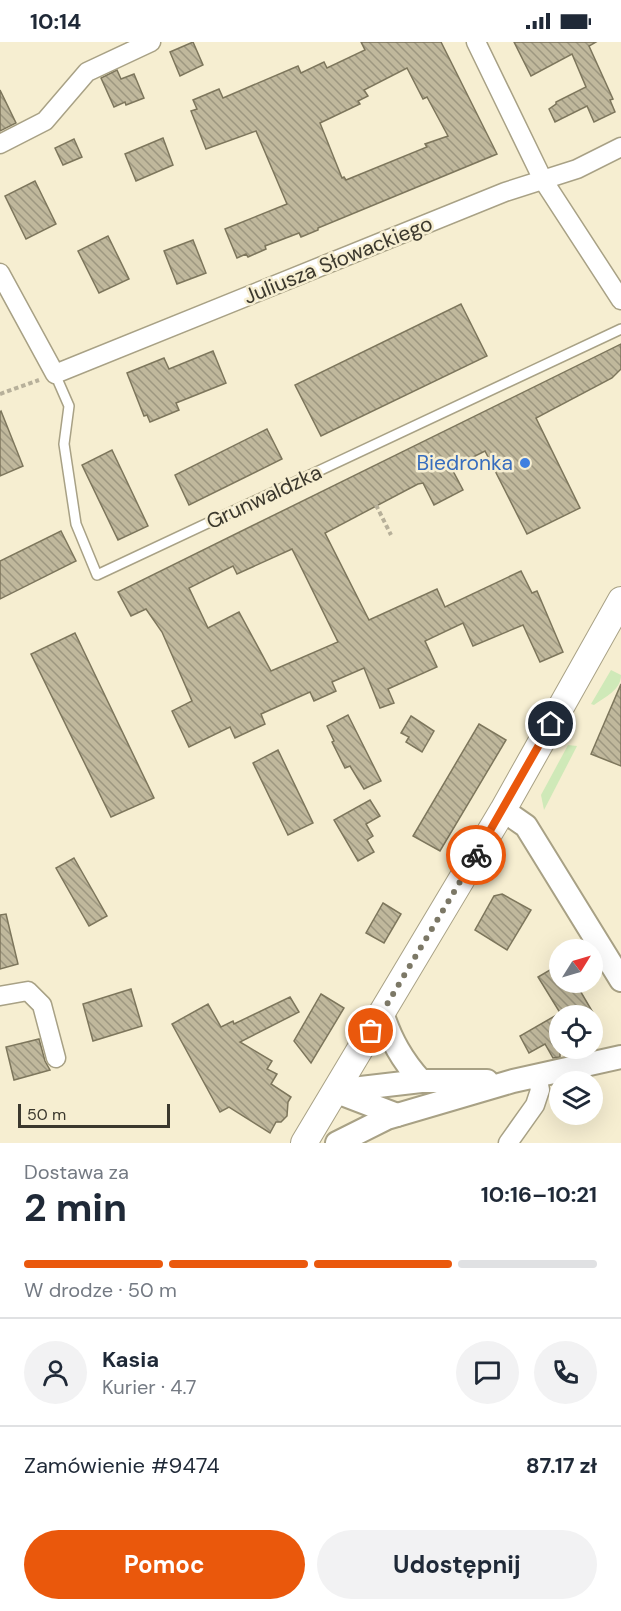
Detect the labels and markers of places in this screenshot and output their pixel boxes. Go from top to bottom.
place label: Biedronka [416,449,513,477]
marker: Biedronka [518,456,532,470]
pin [525,698,576,749]
pin [345,1005,396,1056]

